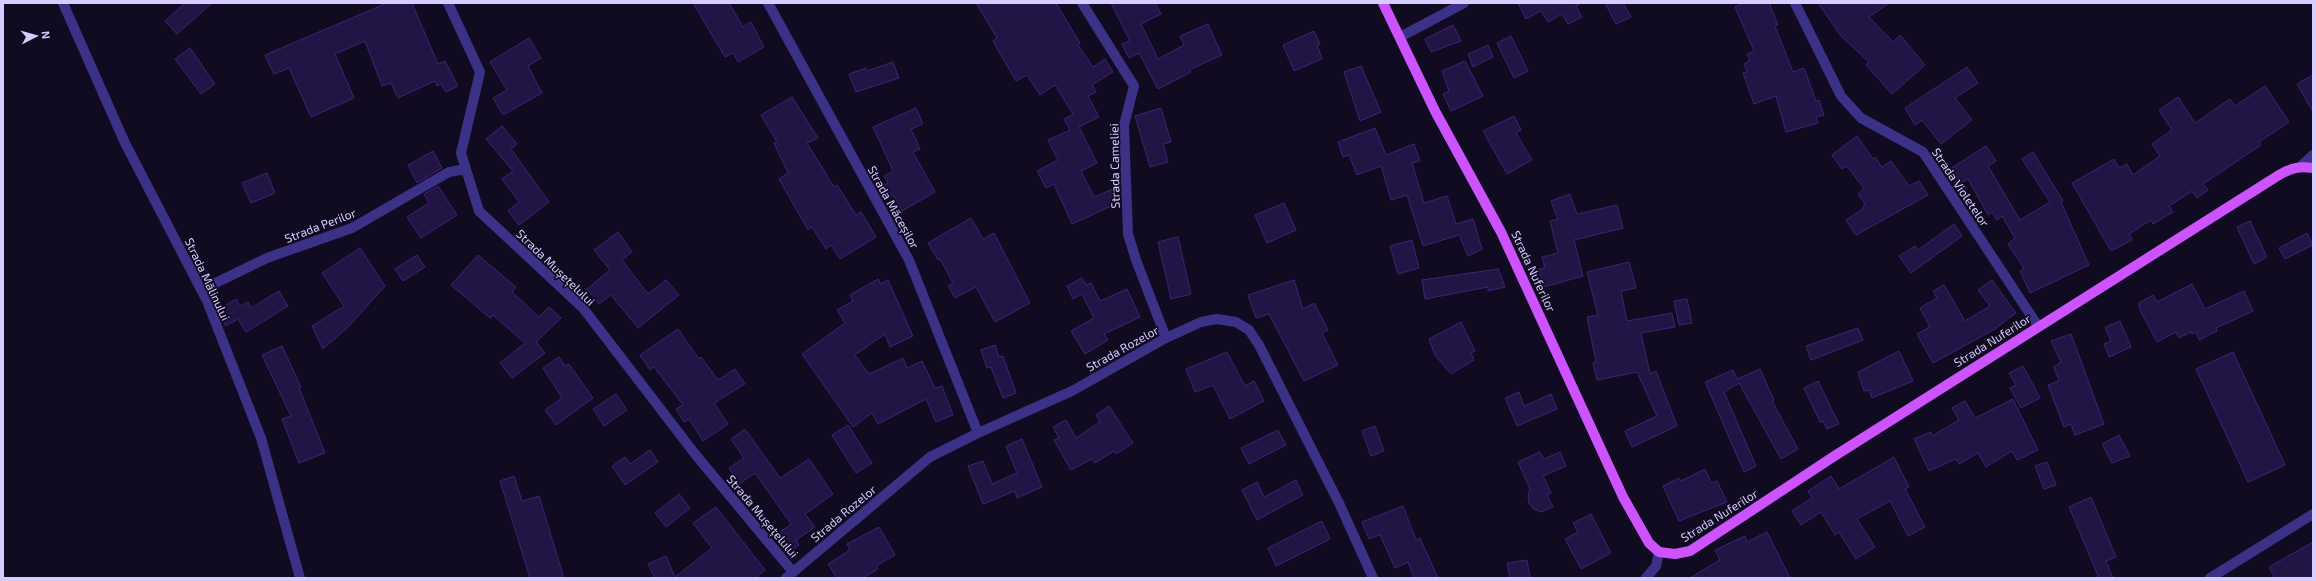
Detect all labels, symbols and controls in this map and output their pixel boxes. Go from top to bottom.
north arrow [16,16,56,56]
text: N [40,30,53,40]
street label: Strada Cameliei [1106,123,1122,209]
street label: Strada Violetelor [1930,145,1993,229]
street label: Strada Măceșilor [864,163,923,252]
street label: Strada Perilor [282,205,358,245]
street label: Strada Mușețelului [513,226,598,309]
street label: Strada Nuferilor [1509,228,1559,314]
street label: Strada Mălinului [183,235,233,323]
street label: Strada Nuferilor [1951,311,2033,369]
street label: Strada Rozelor [1083,322,1161,374]
street label: Strada Mușețelului [723,472,802,561]
street label: Strada Rozelor [808,482,879,544]
street label: Strada Nuferilor [1678,486,1760,544]

